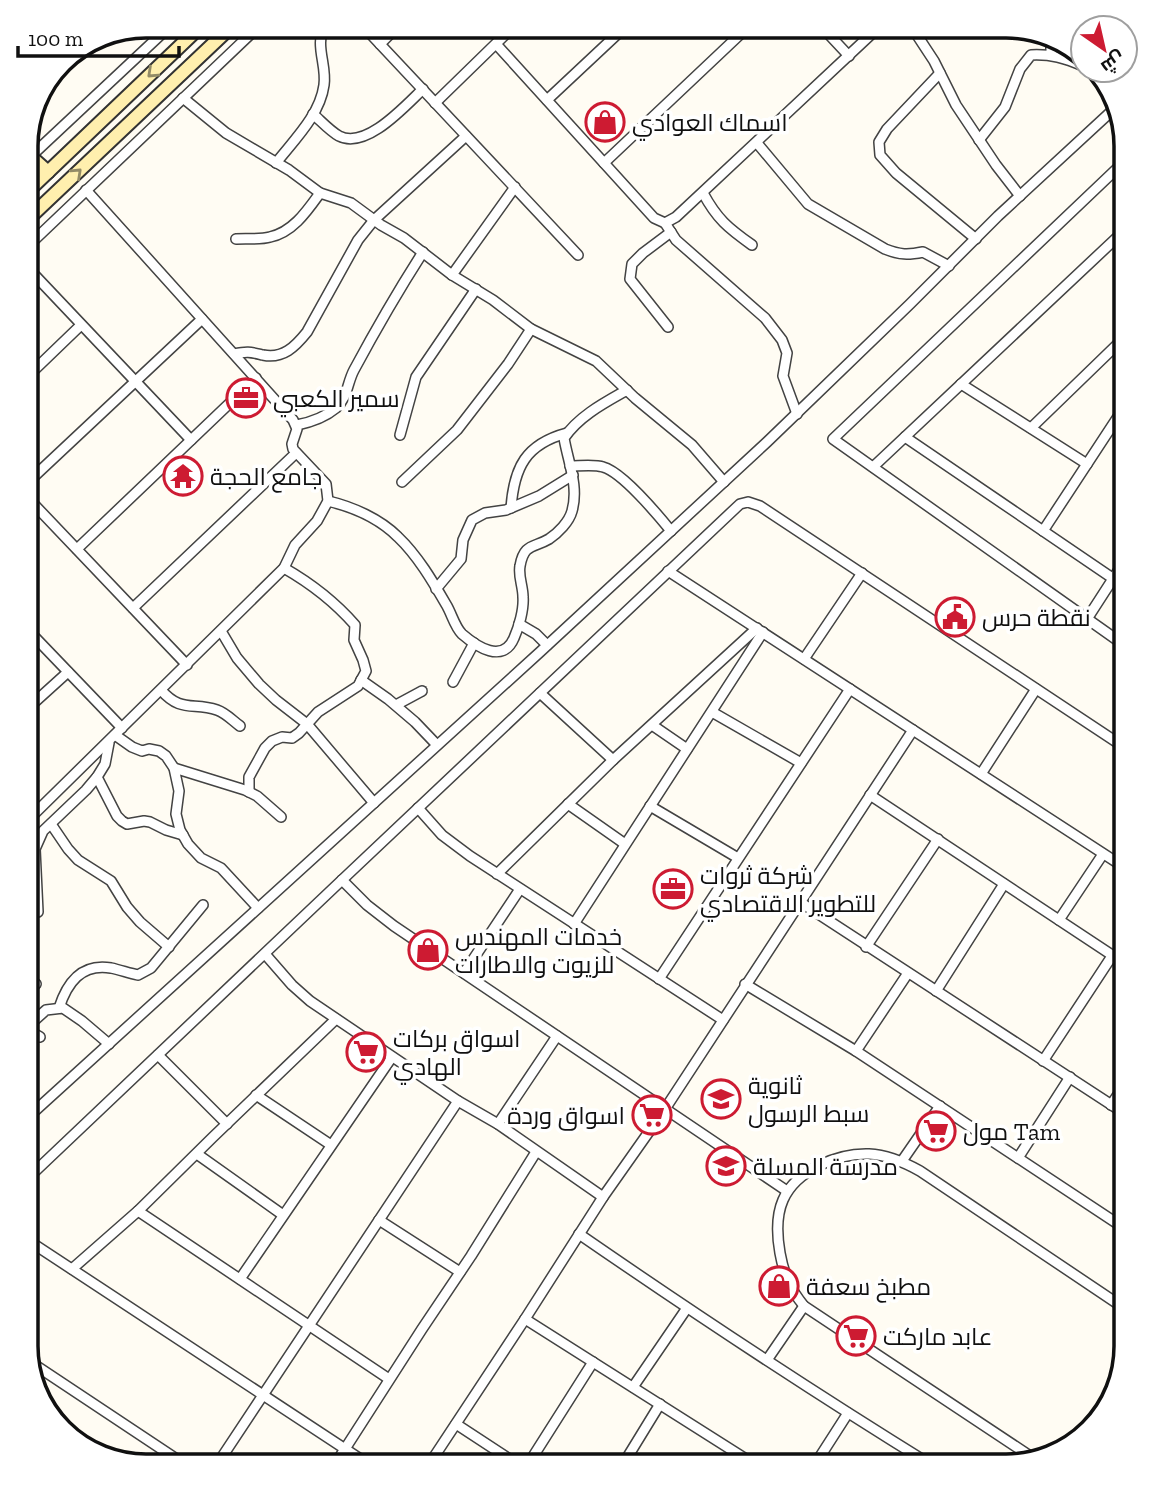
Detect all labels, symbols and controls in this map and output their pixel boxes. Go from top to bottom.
scale bar [18,14,178,58]
north arrow [1069,14,1139,84]
text: 100 m [28,26,83,51]
text: ش [1097,46,1130,79]
one-way arrow [147,65,160,78]
shop icon: اسماك العوادي [584,101,626,143]
place label: اسماك العوادي [632,108,788,141]
one-way arrow [69,169,82,182]
office icon: سمير الكعبي [225,377,267,419]
place label: سمير الكعبي [273,384,400,418]
temple icon: جامع الحجة [162,455,204,497]
place label: جامع الحجة [210,462,322,493]
public building icon: نقطة حرس [934,596,976,638]
place label: نقطة حرس [982,603,1091,632]
place label: شركة ثروات للتطوير الاقتصادي [700,861,876,922]
office icon: شركة ثروات للتطوير الاقتصادي [652,868,694,910]
place label: خدمات المهندس للزيوت والاطارات [455,922,622,979]
shop icon: خدمات المهندس للزيوت والاطارات [407,929,449,971]
place label: اسواق بركات الهادي [393,1024,520,1085]
supermarket icon: اسواق بركات الهادي [345,1031,387,1073]
place label: ثانوية سبط الرسول [748,1071,869,1128]
school or university icon: ثانوية سبط الرسول [700,1078,742,1120]
supermarket icon: اسواق وردة [631,1094,673,1136]
place label: اسواق وردة [507,1101,625,1131]
supermarket icon: مول Tam [915,1110,957,1152]
place label: مول Tam [963,1117,1060,1146]
school or university icon: مدرسة المسلة [705,1145,747,1187]
place label: مدرسة المسلة [753,1152,898,1181]
shop icon: مطبخ سعفة [758,1265,800,1307]
place label: مطبخ سعفة [806,1272,931,1303]
supermarket icon: عابد ماركت [835,1315,877,1357]
place label: عابد ماركت [883,1322,992,1351]

